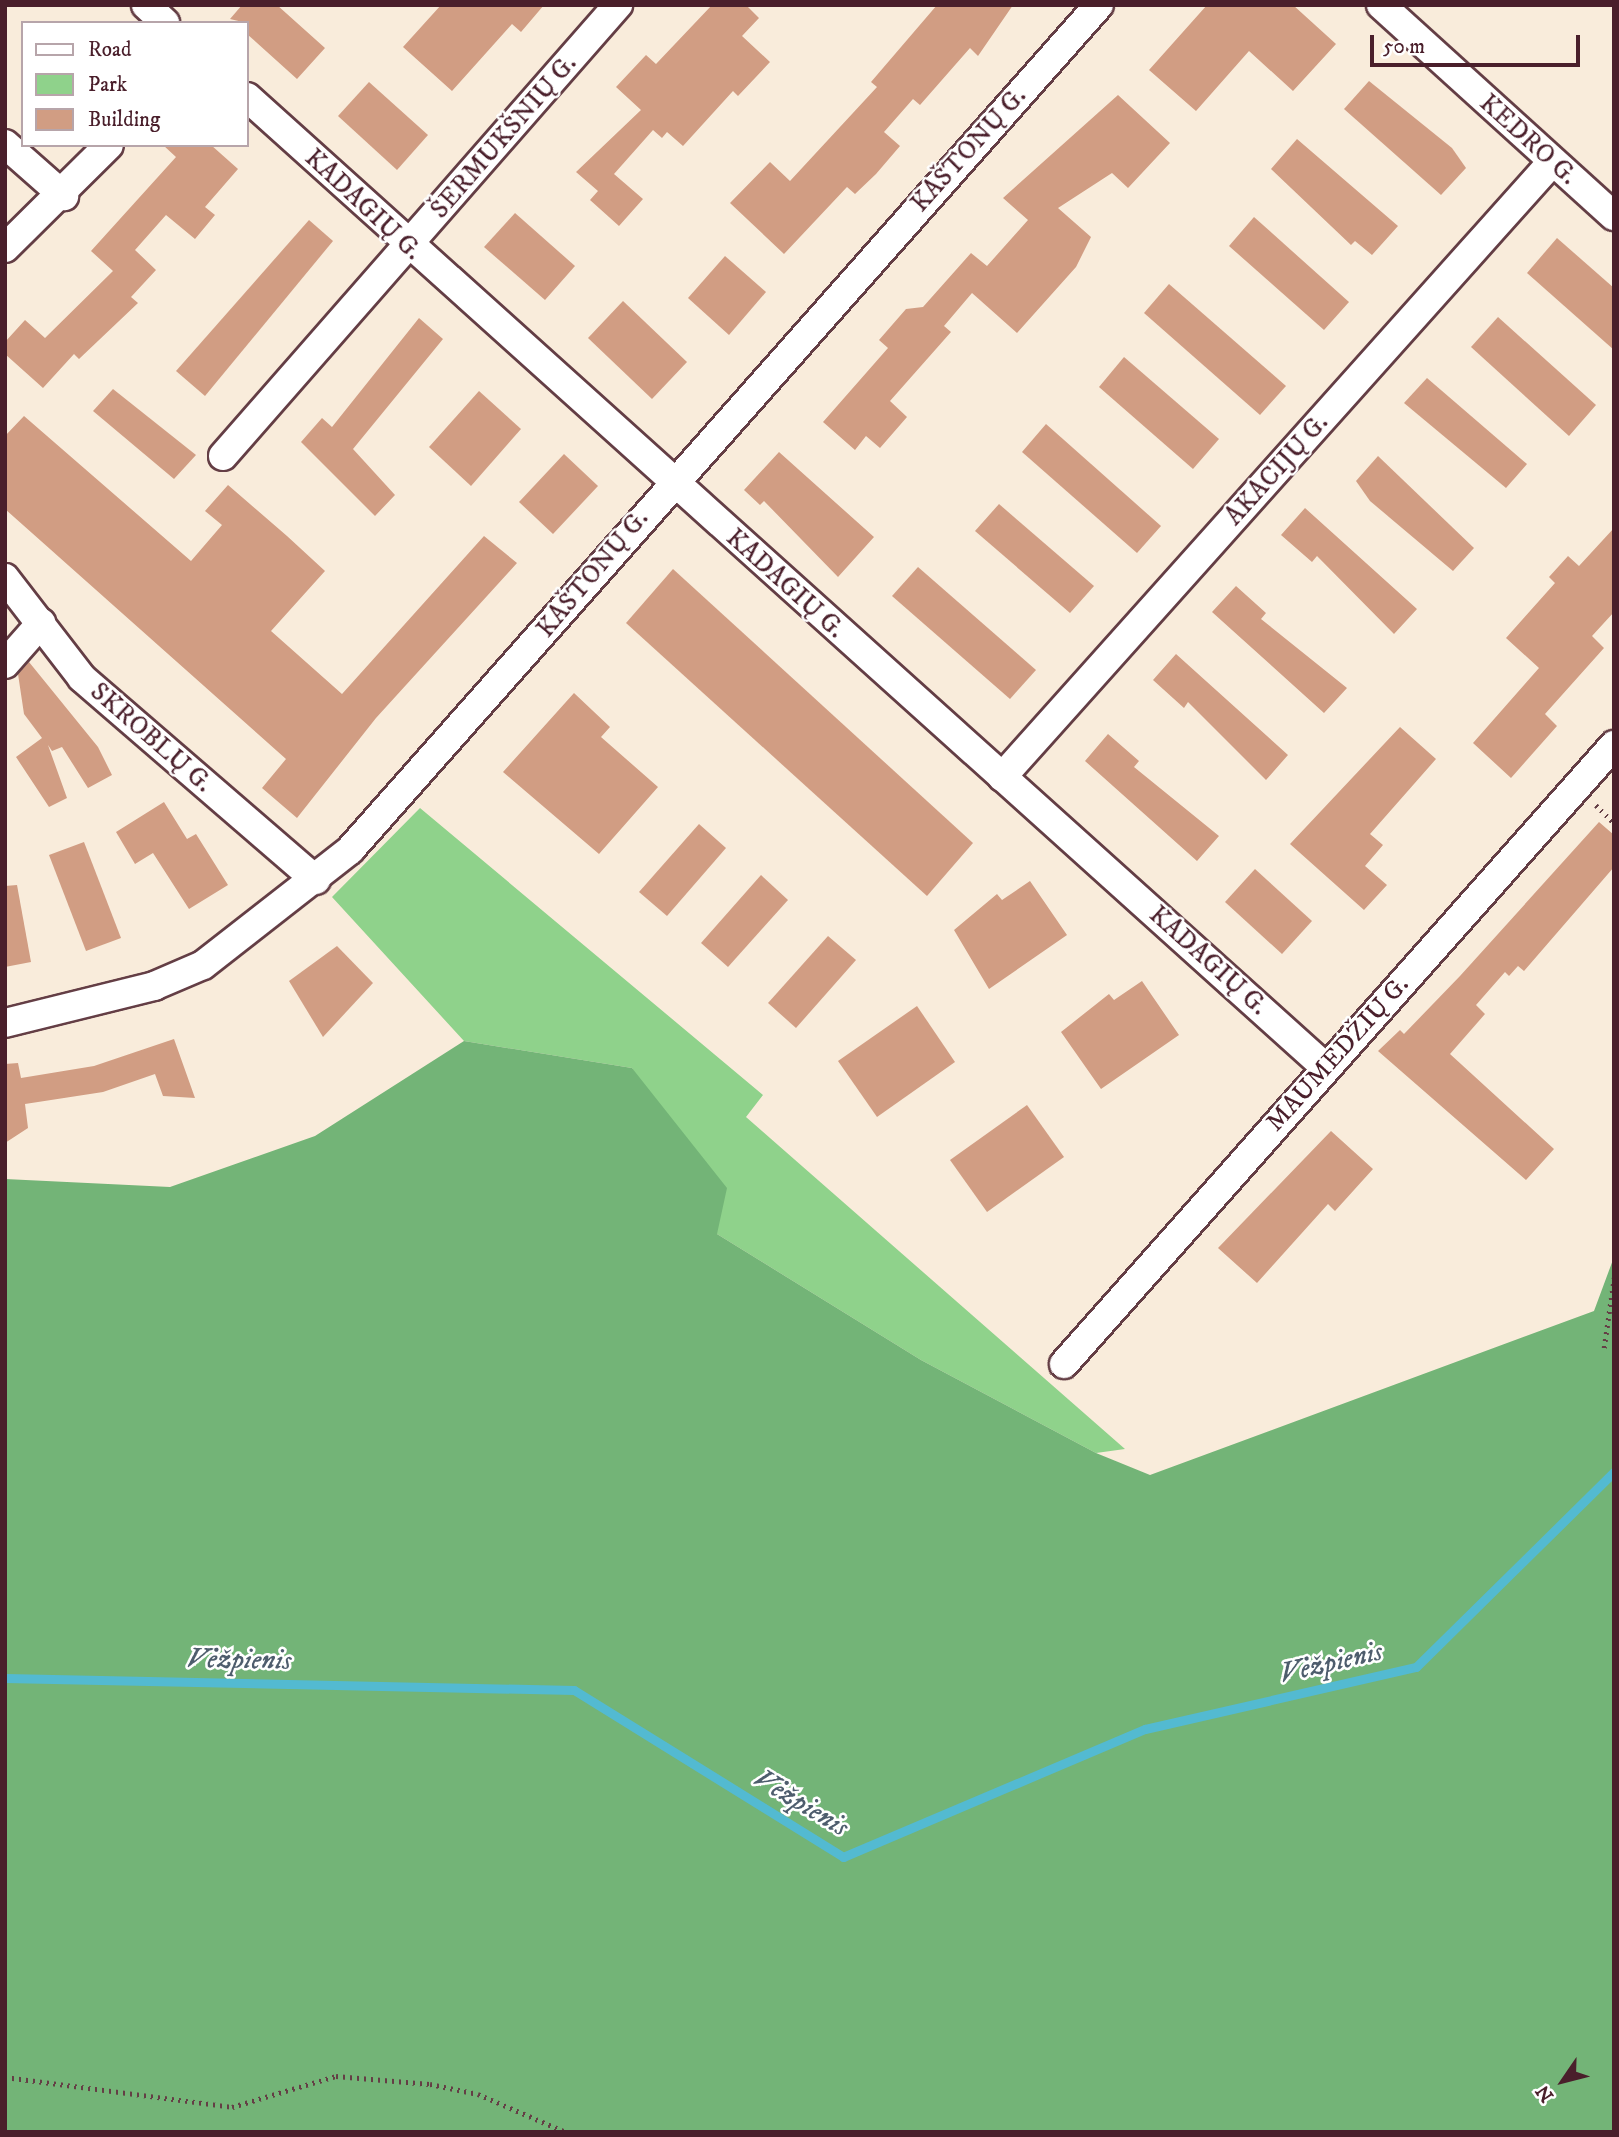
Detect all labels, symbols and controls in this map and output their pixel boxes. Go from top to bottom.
legend [21,21,248,147]
scale bar [1374,21,1584,65]
text: 50 m [1383,34,1425,60]
text: Road [88,37,132,63]
street label: ŠERMUKŠNIŲ G. [424,49,584,225]
text: Park [88,72,127,98]
street label: KAŠTONŲ G. [905,81,1033,219]
street label: KEDRO G. [1473,88,1583,192]
text: Building [88,107,160,133]
street label: KADAGIŲ G. [298,143,428,267]
street label: AKACIJŲ G. [1219,408,1335,532]
street label: KAŠTONŲ G. [530,504,656,644]
street label: KADAGIŲ G. [719,523,851,645]
street label: SKROBLŲ G. [84,676,218,800]
street label: KADAGIŲ G. [1142,900,1274,1022]
street label: MAUMEDŽIŲ G. [1260,970,1416,1138]
water label: Vėžpienis [1276,1635,1386,1691]
water label: Vėžpienis [186,1642,292,1678]
water label: Vėžpienis [748,1762,854,1844]
north arrow [1528,2046,1598,2116]
text: N [1531,2080,1559,2106]

